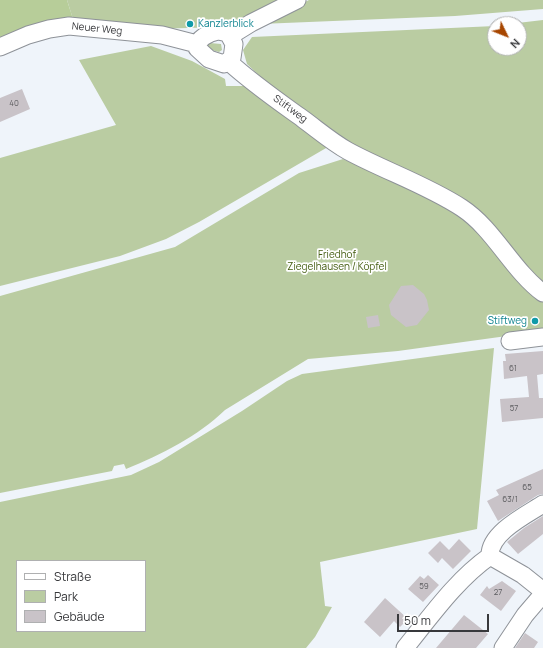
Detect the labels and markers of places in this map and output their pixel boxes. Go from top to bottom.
place label: Kanzlerblick [198,18,254,30]
marker: Kanzlerblick [185,19,195,29]
place label: Stiftweg [488,315,527,327]
marker: Stiftweg [530,316,540,326]

